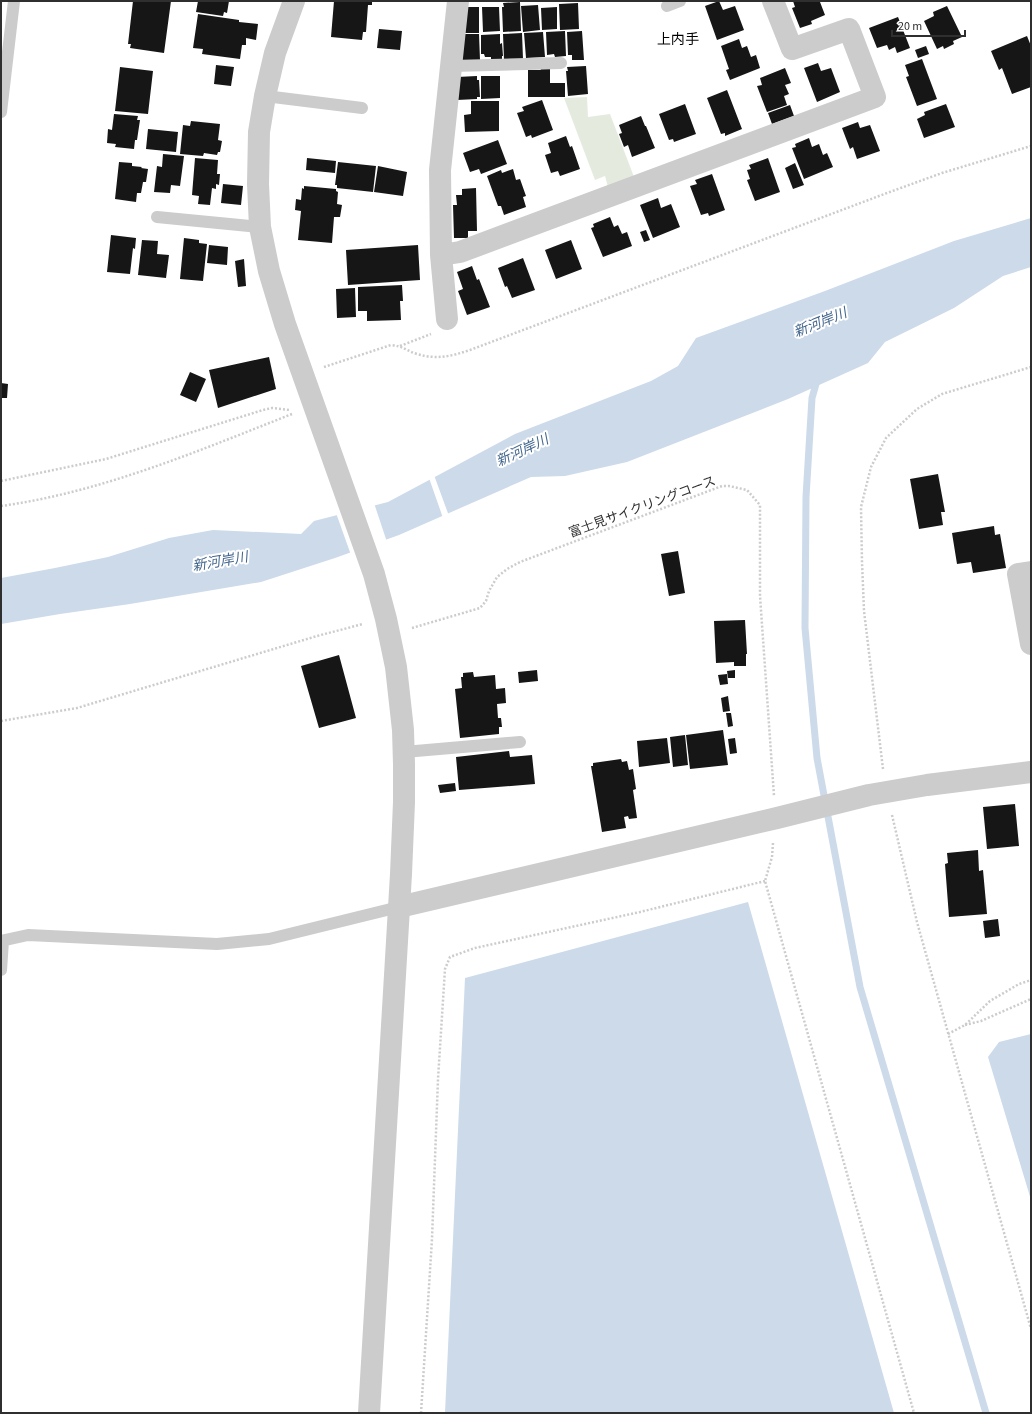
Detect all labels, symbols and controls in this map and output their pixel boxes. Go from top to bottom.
scale bar [892,12,965,38]
text: 20 m [898,18,922,35]
district label: 上内手 [657,30,699,50]
water label: 新河岸川 [791,302,852,343]
water label: 新河岸川 [493,429,554,472]
street label: 富士見サイクリングコース [566,472,718,542]
water label: 新河岸川 [191,547,251,577]

